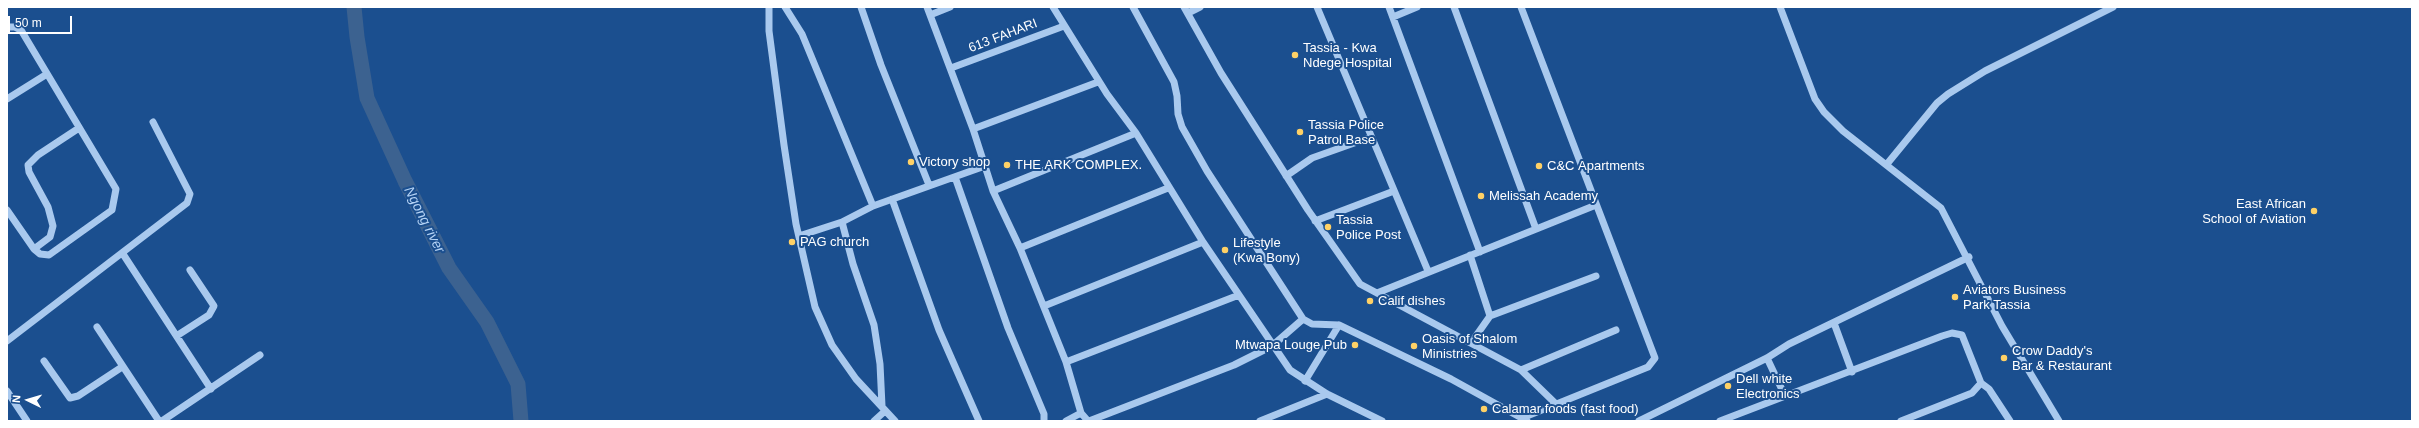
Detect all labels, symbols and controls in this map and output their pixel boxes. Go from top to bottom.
scale bar [10,8,74,34]
text: 50 m [15,16,42,30]
street label: 613 FAHARI [966,16,1040,56]
place label: Tassia - Kwa Ndege Hospital [1303,40,1392,71]
marker: Tassia - Kwa Ndege Hospital [1290,50,1300,60]
place label: Tassia Police Patrol Base [1308,117,1384,148]
marker: Tassia Police Patrol Base [1295,127,1305,137]
place label: Victory shop [919,154,990,170]
marker: Victory shop [906,157,916,167]
place label: THE ARK COMPLEX. [1015,157,1142,173]
place label: C&C Apartments [1547,158,1645,174]
marker: THE ARK COMPLEX. [1002,160,1012,170]
marker: C&C Apartments [1534,161,1544,171]
water label: Ngong river [400,184,448,256]
place label: Melissah Academy [1489,188,1598,204]
marker: Melissah Academy [1476,191,1486,201]
place label: East African School of Aviation [2202,196,2306,227]
marker: East African School of Aviation [2309,206,2319,216]
place label: Tassia Police Post [1336,212,1401,243]
marker: Tassia Police Post [1323,222,1333,232]
place label: PAG church [800,234,869,250]
place label: Lifestyle (Kwa Bony) [1233,235,1300,266]
marker: PAG church [787,237,797,247]
marker: Lifestyle (Kwa Bony) [1220,245,1230,255]
place label: Aviators Business Park Tassia [1963,282,2066,313]
marker: Aviators Business Park Tassia [1950,292,1960,302]
place label: Calif dishes [1378,293,1445,309]
marker: Calif dishes [1365,296,1375,306]
place label: Oasis of Shalom Ministries [1422,331,1517,362]
place label: Mtwapa Louge Pub [1235,337,1347,353]
marker: Mtwapa Louge Pub [1350,340,1360,350]
marker: Oasis of Shalom Ministries [1409,341,1419,351]
place label: Crow Daddy's Bar & Restaurant [2012,343,2112,374]
marker: Crow Daddy's Bar & Restaurant [1999,353,2009,363]
place label: Dell white Electronics [1736,371,1800,402]
north arrow [8,380,48,420]
marker: Dell white Electronics [1723,381,1733,391]
text: N [10,394,22,403]
place label: Calamar foods (fast food) [1492,401,1639,417]
marker: Calamar foods (fast food) [1479,404,1489,414]

